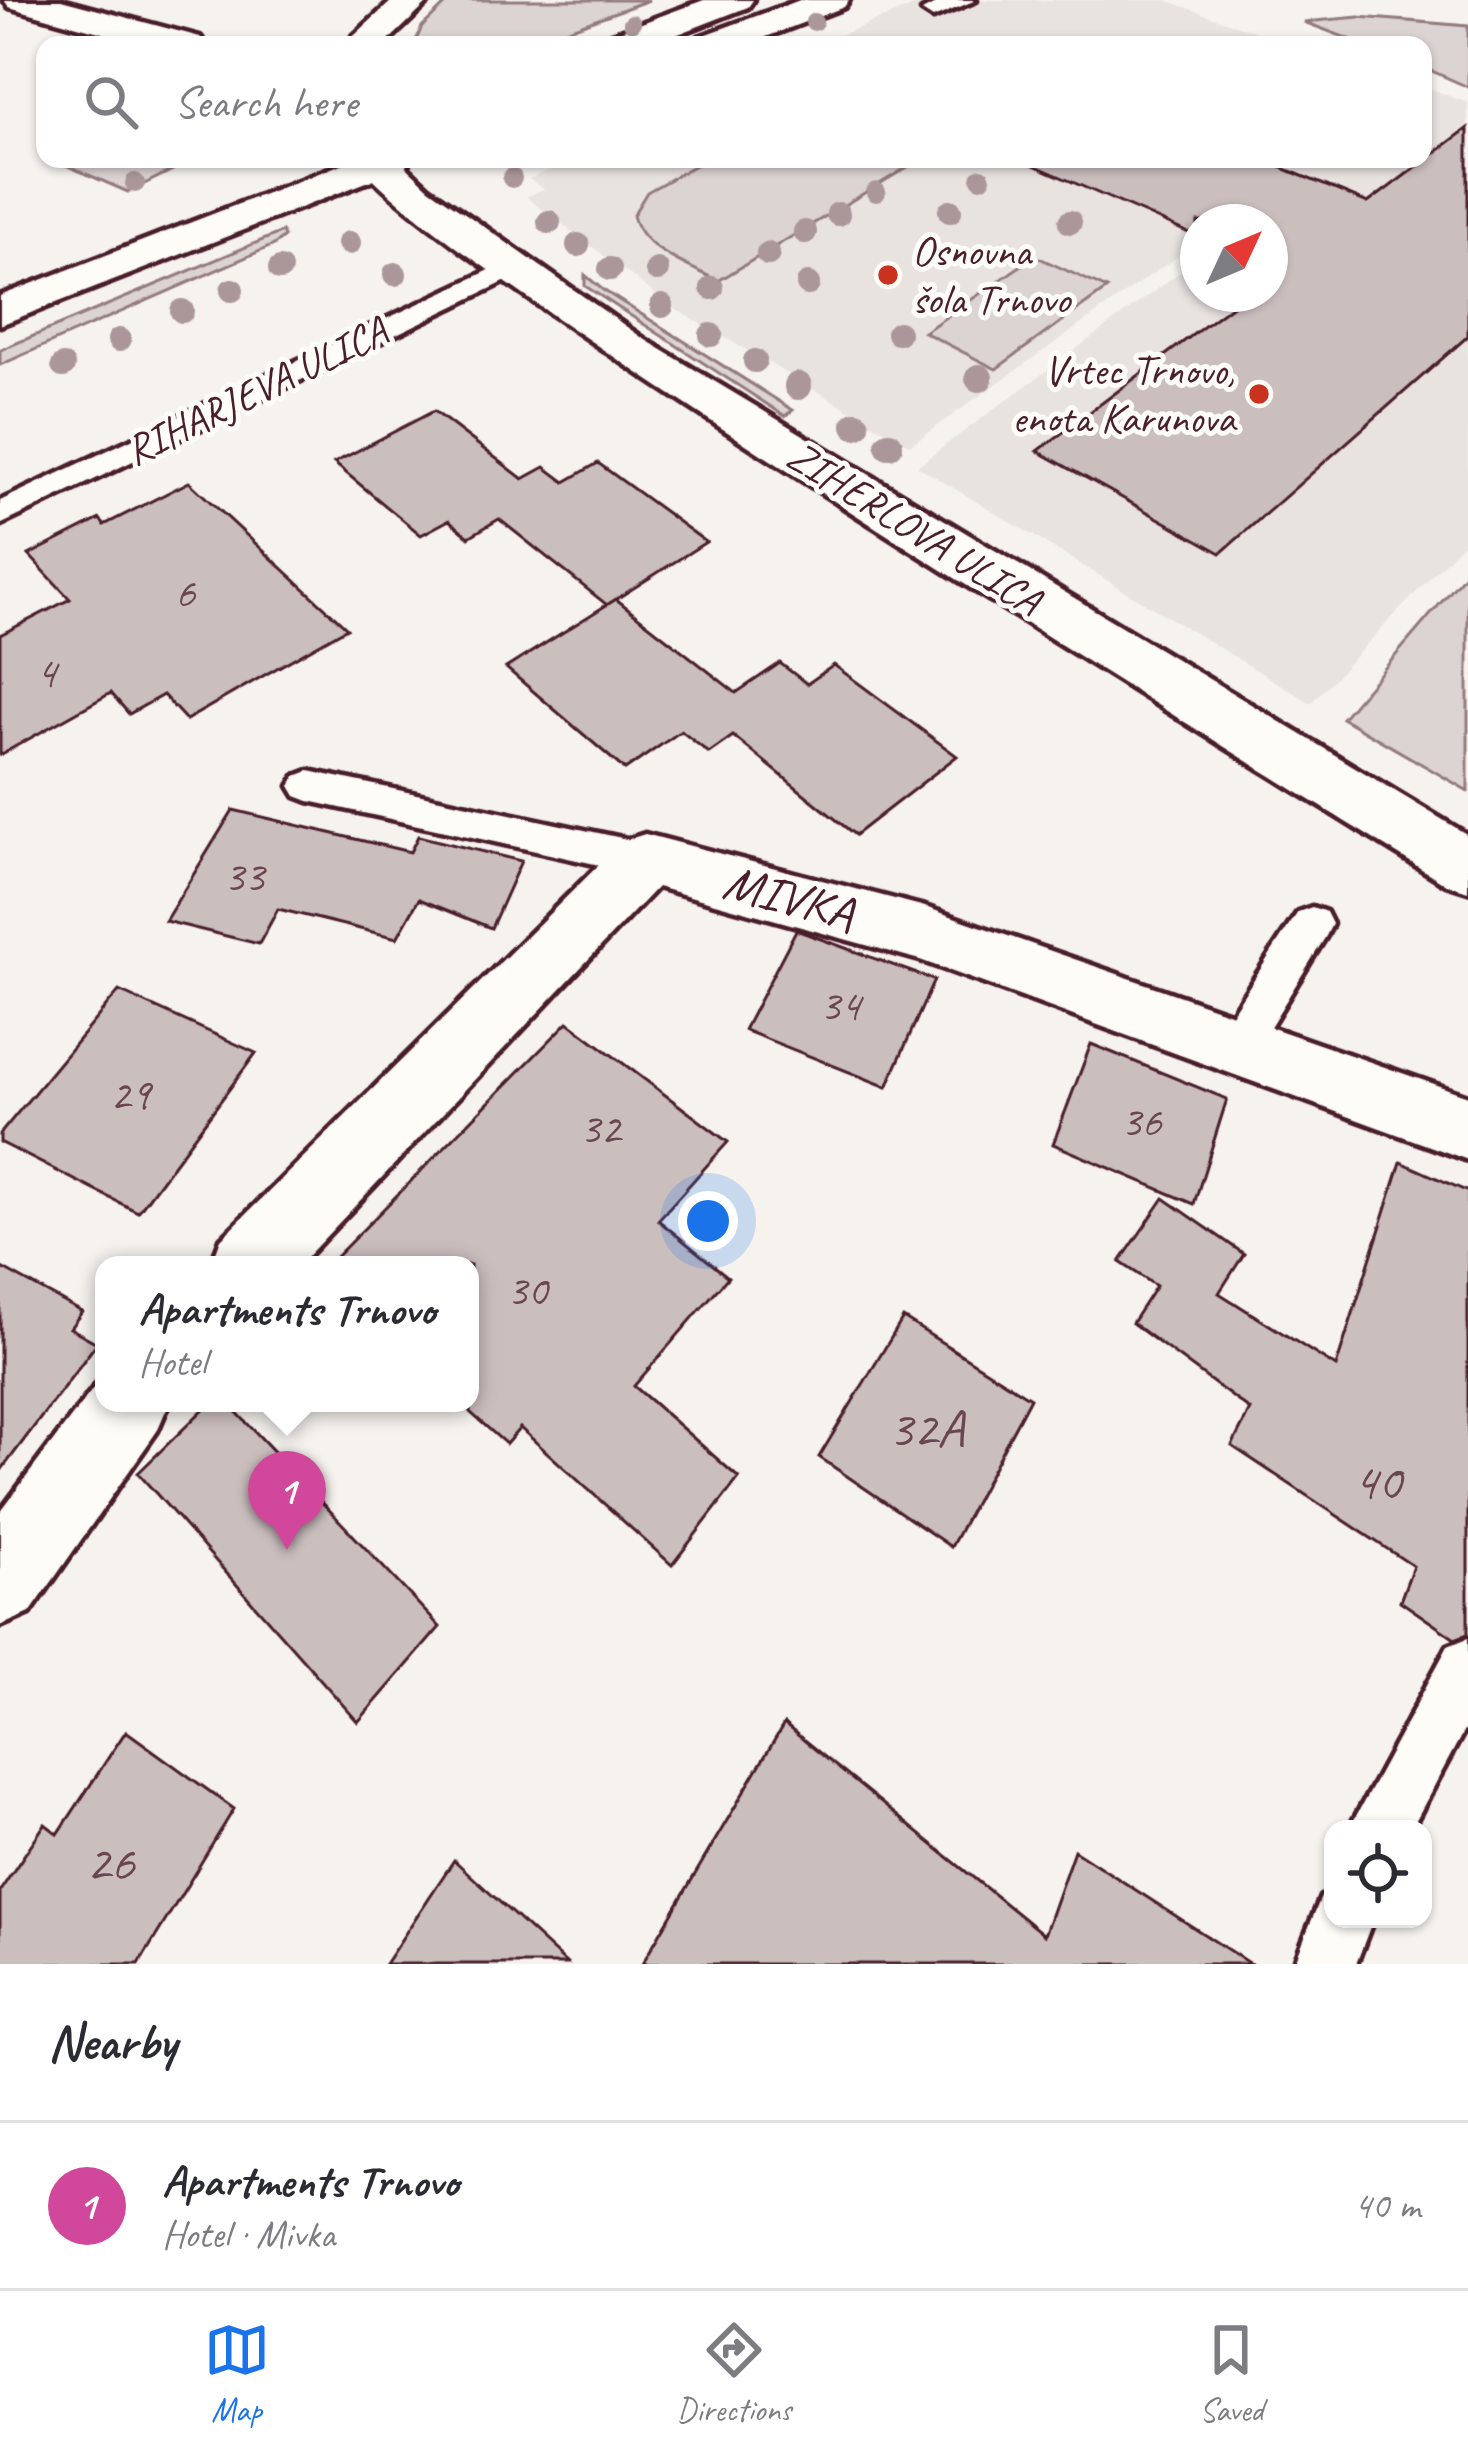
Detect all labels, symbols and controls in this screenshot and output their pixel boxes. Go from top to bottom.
search box [36,36,1432,168]
icon: search [78,69,144,135]
text: Search here [174,74,357,131]
north arrow [1180,204,1288,312]
place label: Osnovna šola Trnovo [912,225,1072,326]
marker: Osnovna šola Trnovo [875,262,901,288]
street label: RIHARJEVA ULICA [116,304,397,477]
place label: Vrtec Trnovo, enota Karunova [1012,344,1238,445]
marker: Vrtec Trnovo, enota Karunova [1246,381,1272,407]
street label: ZIHERLOVA ULICA [777,429,1052,628]
house number: 6 [175,564,197,621]
house number: 4 [36,644,60,701]
house number: 33 [224,848,267,905]
street label: MIVKA [717,849,863,945]
house number: 34 [820,977,864,1034]
house number: 29 [110,1066,154,1123]
house number: 36 [1121,1093,1163,1150]
house number: 32 [580,1100,624,1157]
your location [678,1191,738,1251]
popup [95,1256,479,1412]
house number: 30 [507,1262,550,1319]
text: Apartments Trnovo [139,1281,435,1338]
text: Hotel [139,1338,206,1387]
house number: 32A [888,1394,967,1462]
house number: 40 [1353,1447,1405,1515]
pin: 1 [248,1451,326,1550]
map controls [1324,1820,1432,1928]
button: locate [1324,1820,1432,1928]
house number: 26 [86,1828,136,1896]
text: Nearby [48,2010,176,2074]
text: Apartments Trnovo [162,2153,459,2210]
text: 1 [78,2181,96,2230]
text: 40 m [1354,2181,1420,2230]
text: Hotel · Mivka [162,2210,335,2259]
tab: Map [204,2317,270,2431]
tab: Directions [677,2317,791,2431]
tab: Saved [1198,2317,1264,2431]

